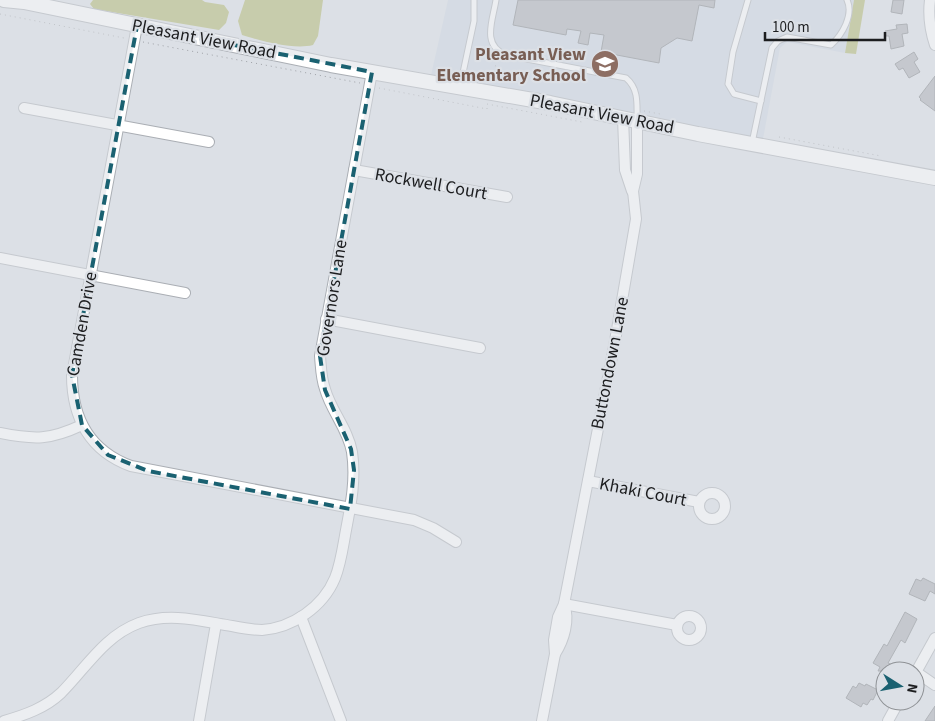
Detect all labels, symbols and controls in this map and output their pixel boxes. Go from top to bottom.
scale bar [765,10,885,42]
street label: Pleasant View Road [130,13,278,65]
text: 100 m [772,17,810,38]
place label: Pleasant View Elementary School [436,42,586,88]
school or university icon: Pleasant View Elementary School [590,49,620,79]
street label: Pleasant View Road [528,88,676,140]
street label: Rockwell Court [373,162,489,206]
street label: Governors Lane [310,238,354,358]
street label: Camden Drive [61,270,103,378]
street label: Buttondown Lane [585,295,635,431]
street label: Khaki Court [597,471,689,513]
north arrow [875,661,925,711]
text: N [901,682,922,695]

